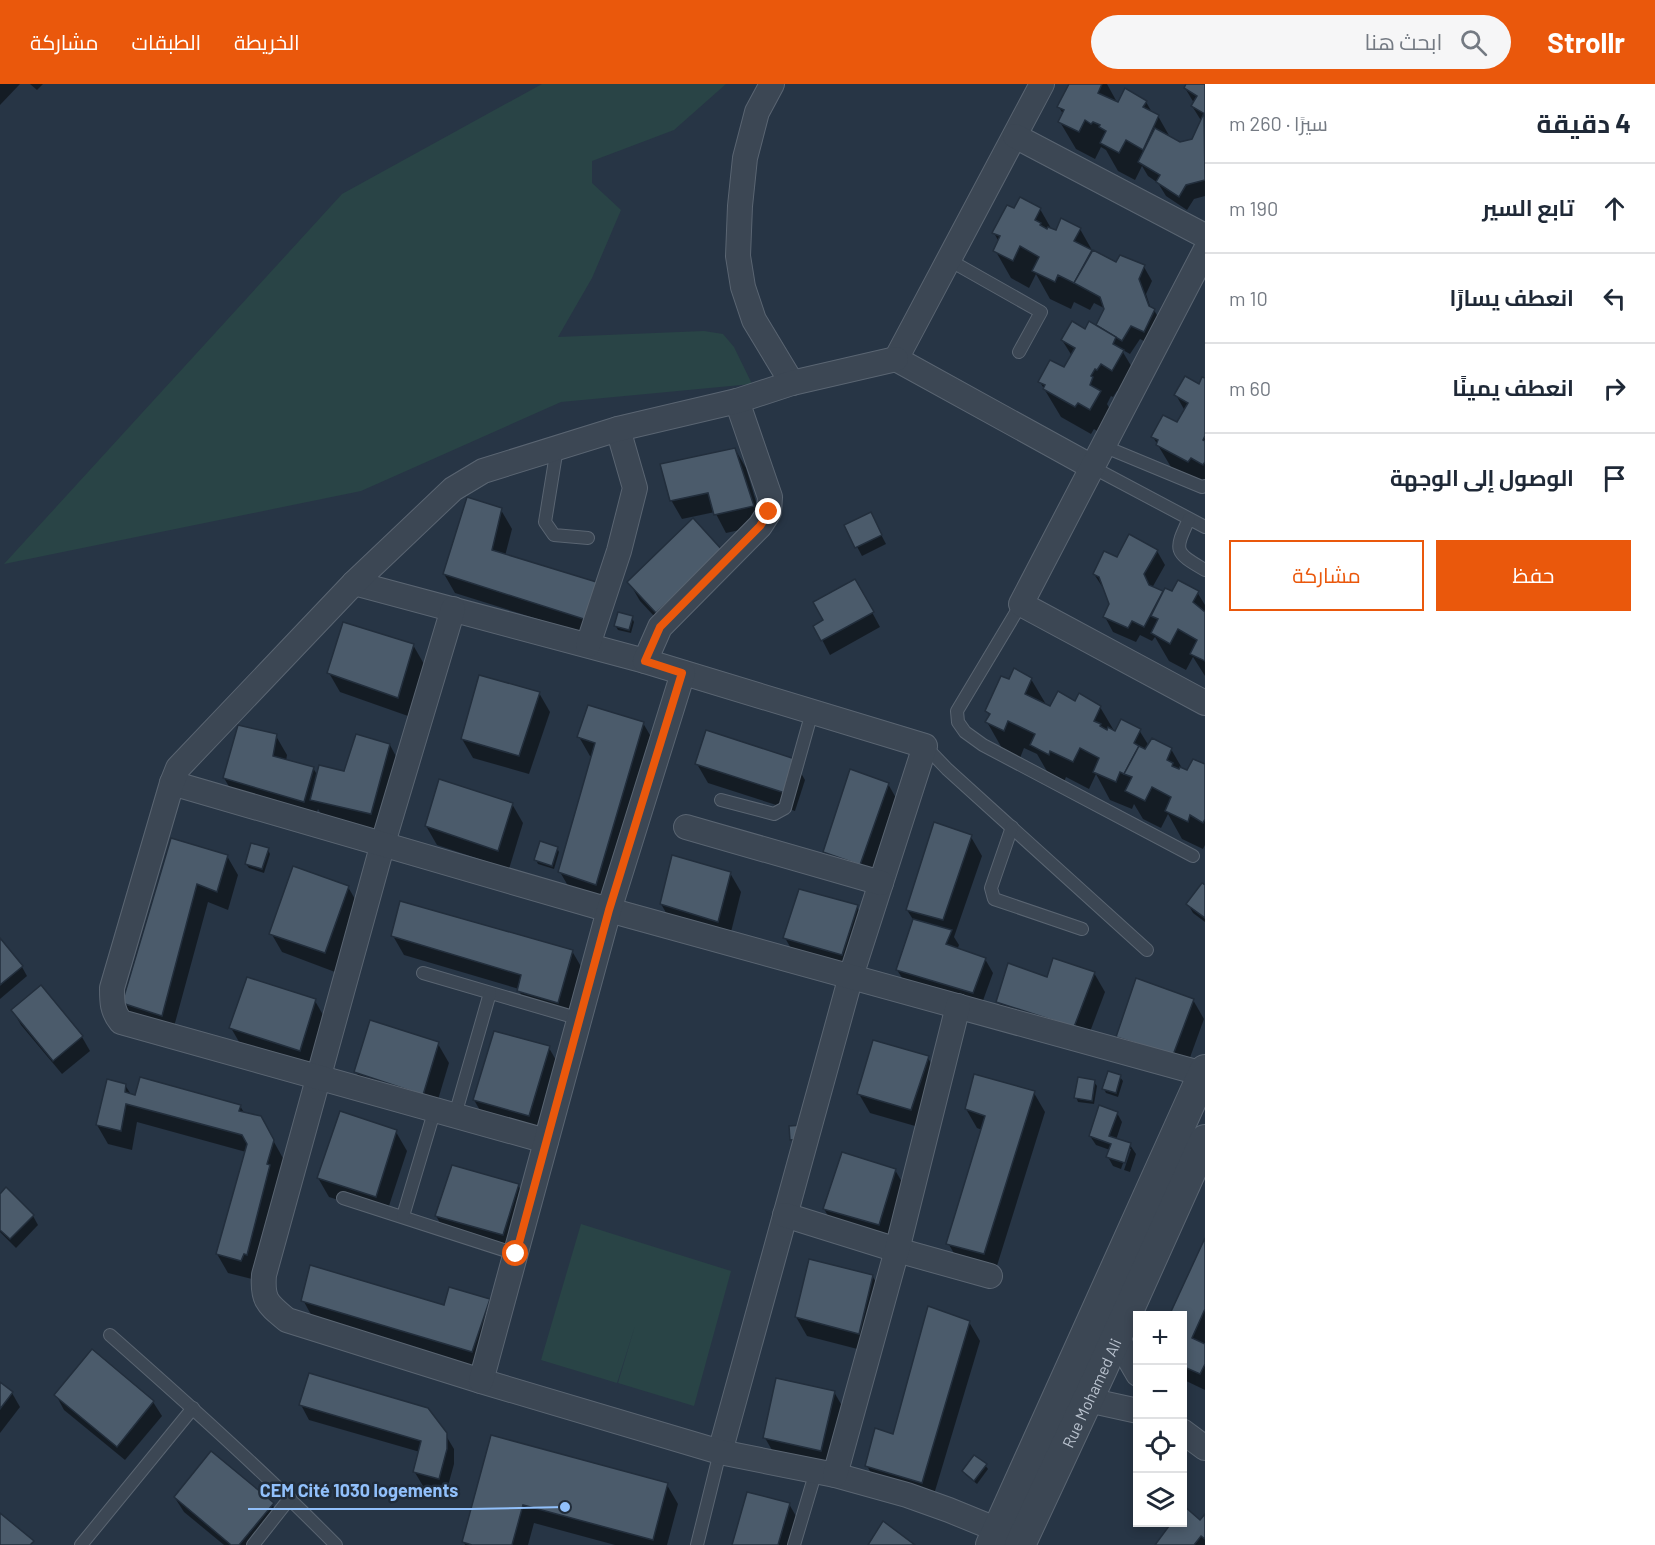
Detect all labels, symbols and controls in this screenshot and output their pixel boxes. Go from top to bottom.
search box [1091,15,1511,69]
text: Strollr [1547,25,1625,59]
icon: search [1457,26,1490,59]
text: ابحث هنا [1364,28,1442,54]
text: مشاركة [30,29,99,54]
text: الطبقات [132,29,201,54]
text: الخريطة [234,29,300,54]
text: 4 دقيقة [1537,107,1631,138]
text: سيرًا · 260 m [1229,111,1328,135]
icon: ahead [1598,192,1631,225]
text: تابع السير [1482,194,1574,220]
text: 190 m [1229,196,1278,220]
icon: left [1598,282,1631,315]
text: انعطف يسارًا [1450,284,1574,310]
text: 10 m [1229,286,1268,310]
icon: right [1598,372,1631,405]
text: انعطف يمينًا [1452,374,1574,400]
text: 60 m [1229,376,1271,400]
icon: arrive [1598,462,1631,495]
text: الوصول إلى الوجهة [1390,464,1574,490]
route end [755,498,781,524]
button: مشاركة [1229,540,1424,611]
button: حفظ [1436,540,1631,611]
route start [502,1240,528,1266]
map controls [1133,1311,1187,1527]
button: + [1133,1311,1187,1365]
street label: Rue Mohamed Ali [1057,1335,1124,1450]
button: − [1133,1365,1187,1419]
button: locate [1133,1419,1187,1473]
callout: CEM Cité 1030 logements [248,1473,471,1509]
button: layers [1133,1473,1187,1527]
text: CEM Cité 1030 logements [260,1479,458,1501]

